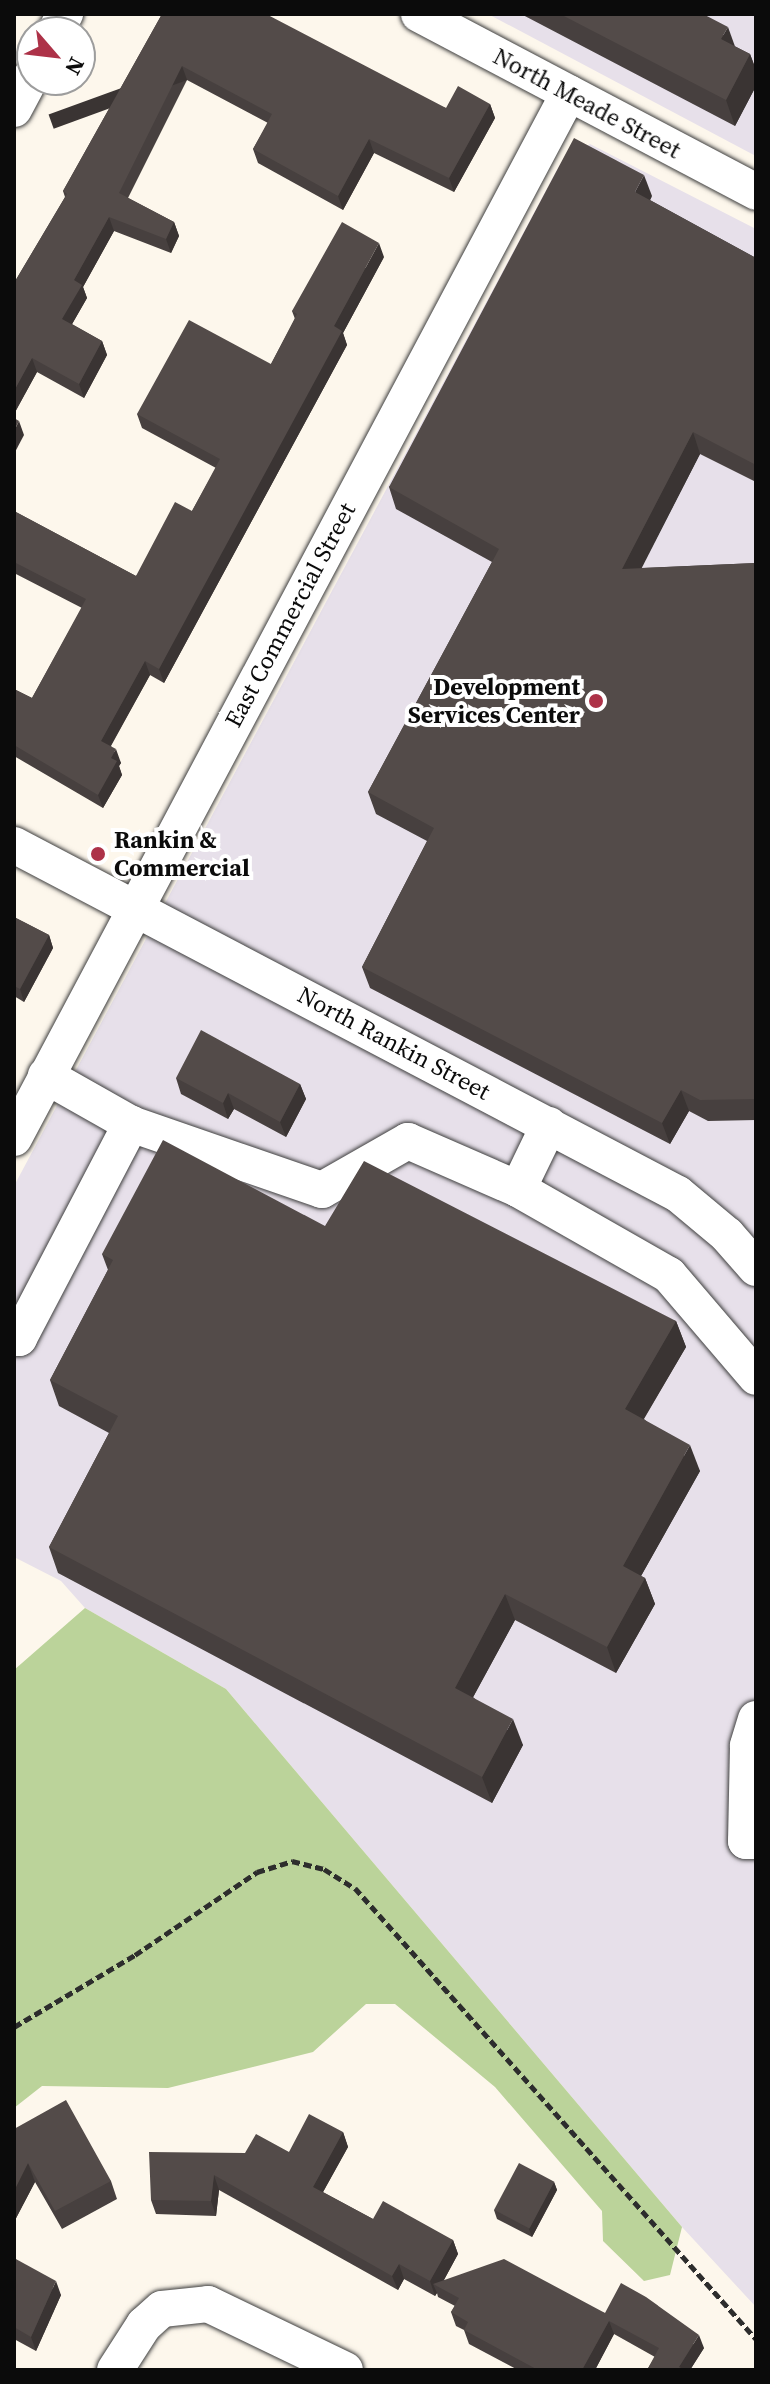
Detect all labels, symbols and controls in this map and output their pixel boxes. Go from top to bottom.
north arrow [16,16,96,96]
street label: North Meade Street [488,42,686,164]
text: N [58,52,92,80]
street label: East Commercial Street [219,498,361,732]
place label: Development Services Center [408,673,580,729]
marker: Development Services Center [587,692,605,710]
place label: Rankin & Commercial [114,826,250,882]
marker: Rankin & Commercial [89,845,107,863]
street label: North Rankin Street [293,980,495,1106]

